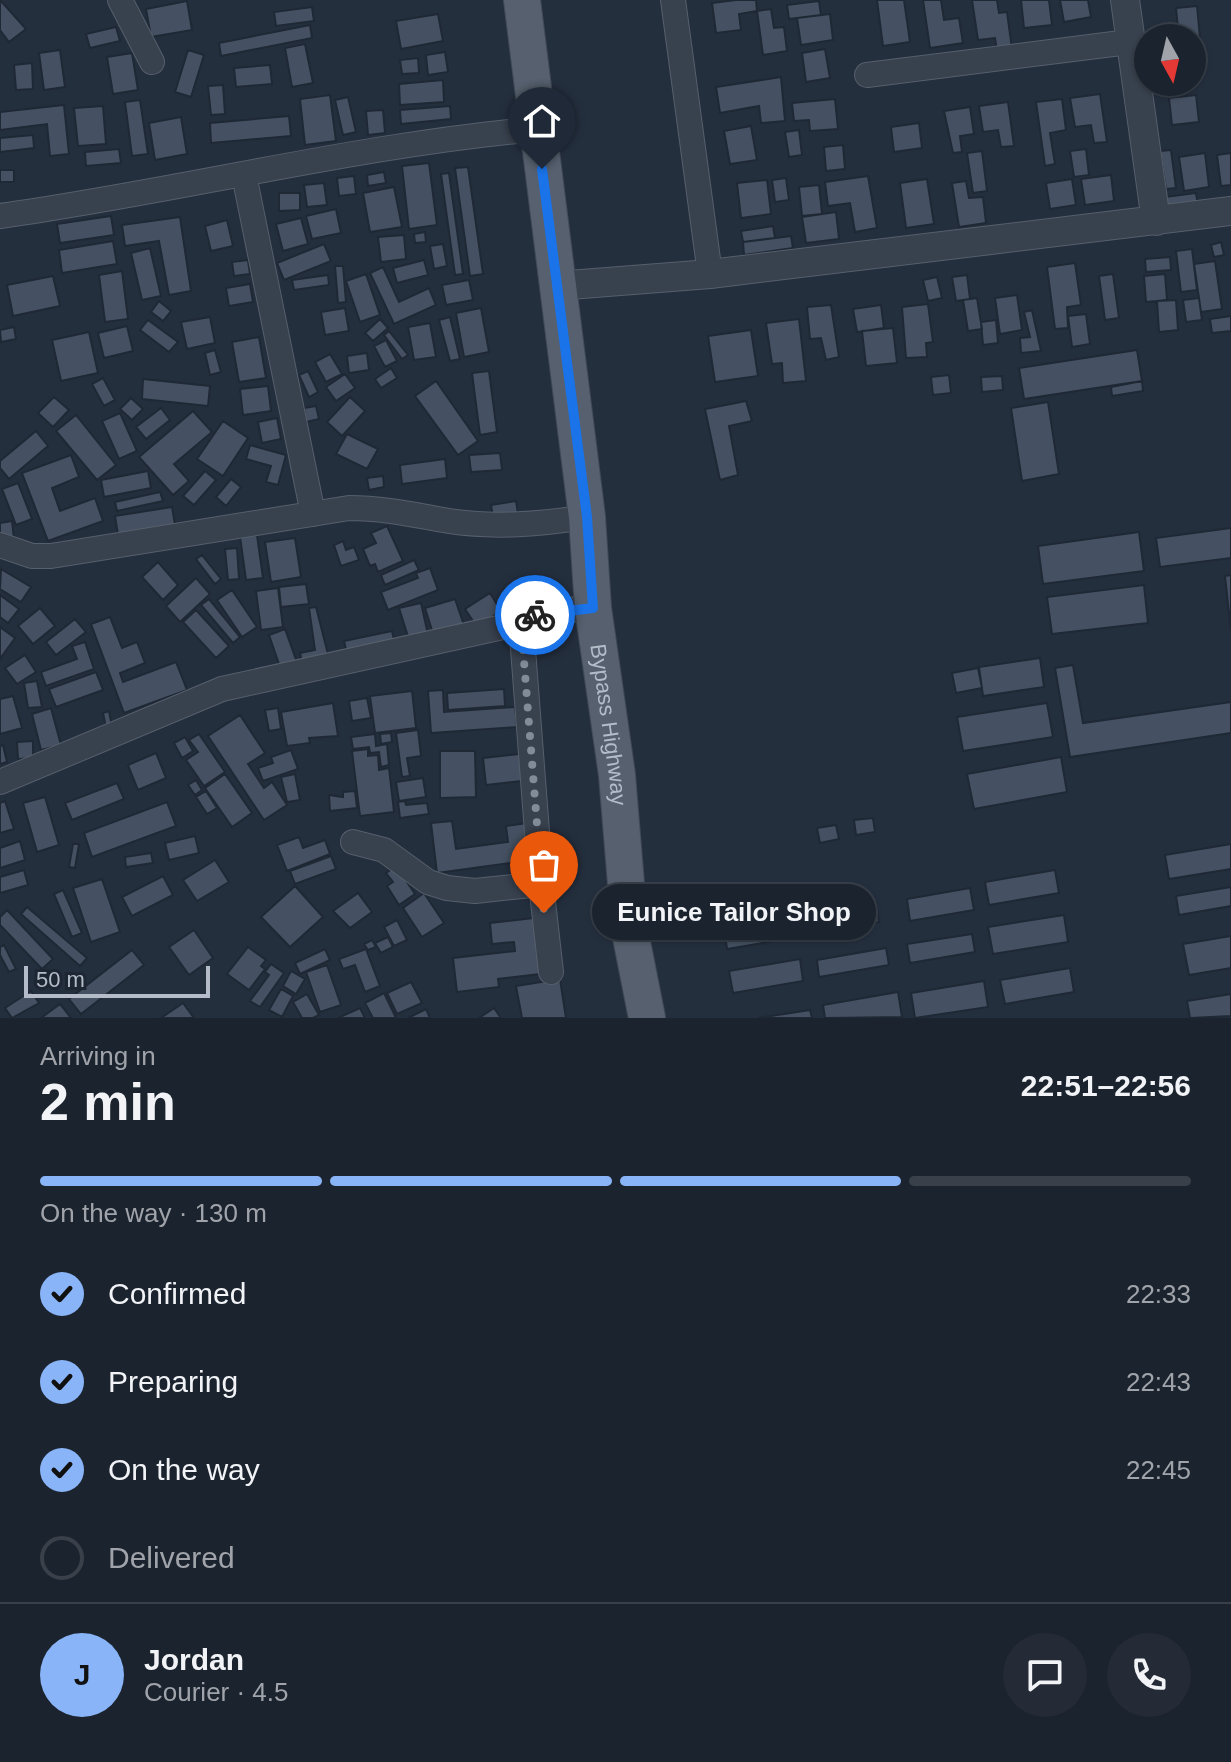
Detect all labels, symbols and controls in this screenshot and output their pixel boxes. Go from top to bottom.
north arrow [1134,24,1206,96]
map controls [1134,24,1206,96]
pin [508,87,576,169]
icon: home [520,99,564,143]
courier [495,575,575,655]
icon: bike [513,593,557,637]
street label: Bypass Highway [586,642,632,806]
pin [510,831,578,913]
icon: bag [522,843,566,887]
callout: Eunice Tailor Shop [592,885,876,941]
text: Eunice Tailor Shop [617,897,851,927]
scale bar [24,962,210,998]
text: 50 m [36,967,85,992]
text: Arriving in [40,1041,156,1071]
text: 22:51–22:56 [1021,1069,1191,1102]
text: 2 min [40,1073,176,1131]
text: On the way · 130 m [40,1198,267,1228]
icon: check [40,1272,84,1316]
text: Confirmed [108,1277,246,1310]
text: 22:33 [1126,1279,1191,1309]
icon: check [40,1360,84,1404]
text: Preparing [108,1365,238,1398]
text: 22:43 [1126,1367,1191,1397]
icon: check [40,1448,84,1492]
text: On the way [108,1453,260,1486]
text: 22:45 [1126,1455,1191,1485]
text: Delivered [108,1541,235,1574]
button: chat [1003,1633,1087,1717]
button: phone [1107,1633,1191,1717]
text: Jordan [144,1643,244,1676]
text: J [74,1658,90,1691]
text: Courier · 4.5 [144,1677,289,1707]

